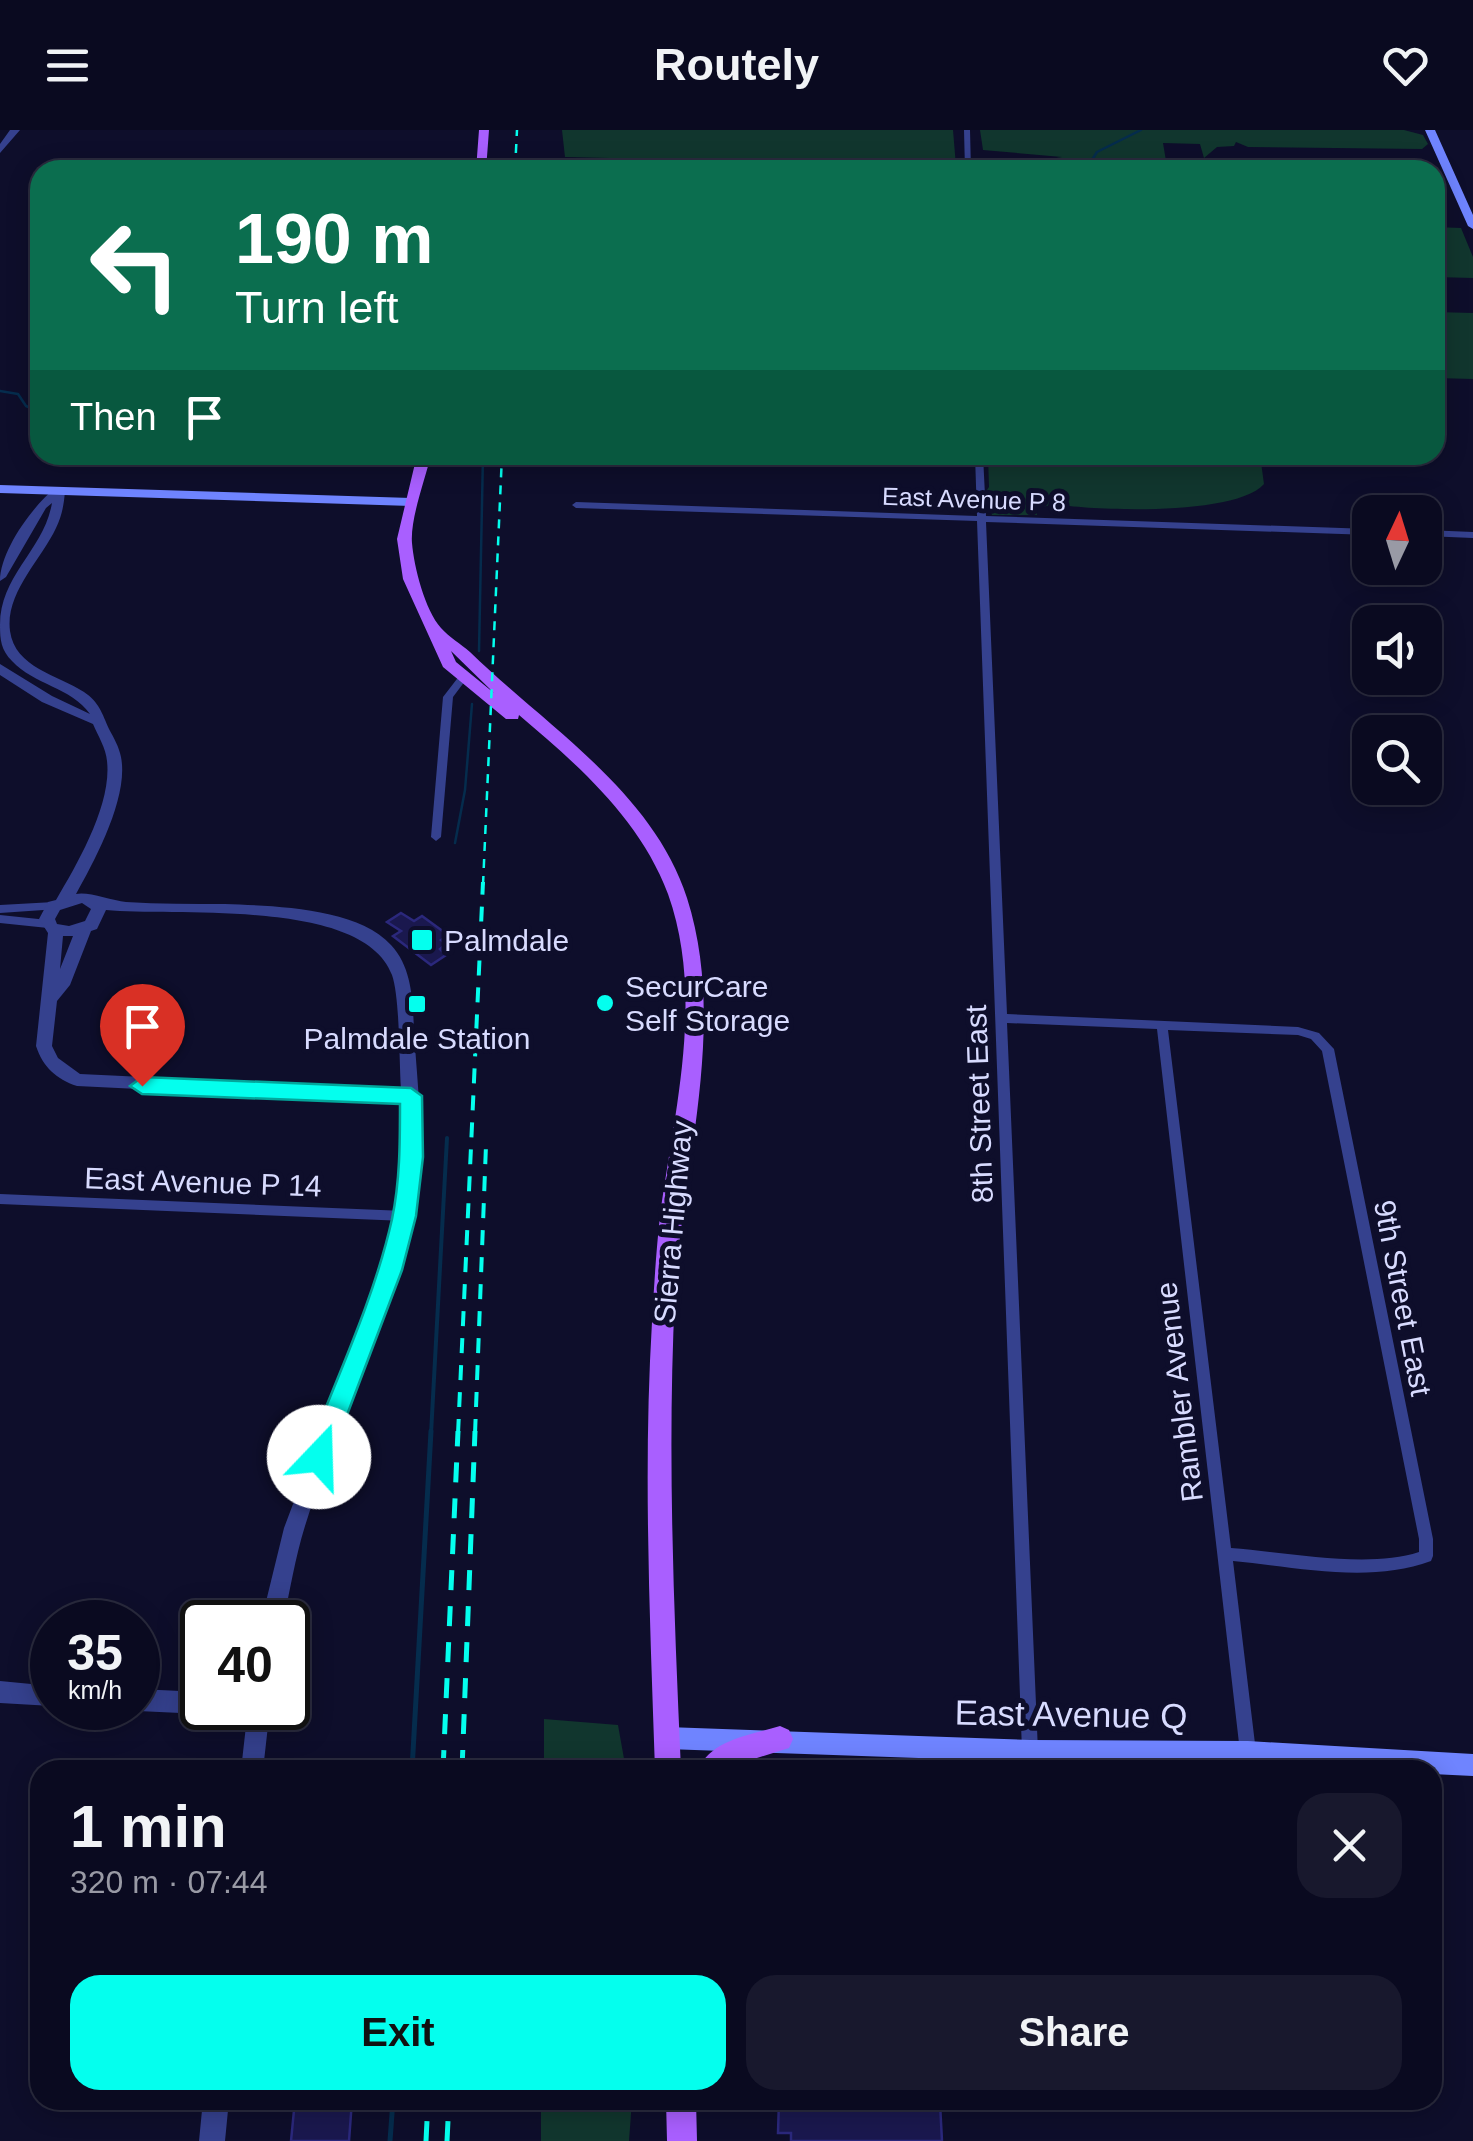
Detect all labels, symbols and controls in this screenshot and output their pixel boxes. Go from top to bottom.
icon: menu [40,38,95,93]
icon: heart [1378,38,1433,93]
text: Routely [654,39,819,90]
icon: left [70,200,200,330]
text: 190 m [235,200,433,278]
text: Turn left [235,282,398,333]
icon: arrive [177,390,232,445]
text: Then [70,396,157,438]
street label: East Avenue P 8 [882,482,1066,516]
north arrow [1352,495,1442,585]
map controls [1352,495,1442,805]
button: sound [1352,605,1442,695]
button: search [1352,715,1442,805]
place label: Palmdale [444,924,569,957]
marker: Palmdale [409,927,435,953]
place label: SecurCare Self Storage [625,970,790,1037]
pin [100,984,185,1087]
marker: SecurCare Self Storage [594,992,616,1014]
marker: Palmdale Station [406,993,428,1015]
icon: arrive [115,999,170,1054]
street label: 8th Street East [959,1004,999,1204]
place label: Palmdale Station [304,1022,530,1055]
street label: Sierra Highway [648,1119,698,1325]
street label: East Avenue P 14 [84,1161,322,1203]
street label: 9th Street East [1368,1197,1438,1399]
street label: Rambler Avenue [1149,1280,1209,1504]
position arrow [267,1405,371,1509]
speed limit sign: 40 [180,1600,310,1730]
text: 35 [67,1625,123,1681]
text: km/h [68,1676,122,1704]
street label: East Avenue Q [954,1692,1188,1736]
text: 1 min [70,1793,227,1860]
button: close [1297,1793,1402,1898]
text: 320 m · 07:44 [70,1864,267,1900]
button: Exit [70,1975,726,2090]
button: Share [746,1975,1402,2090]

